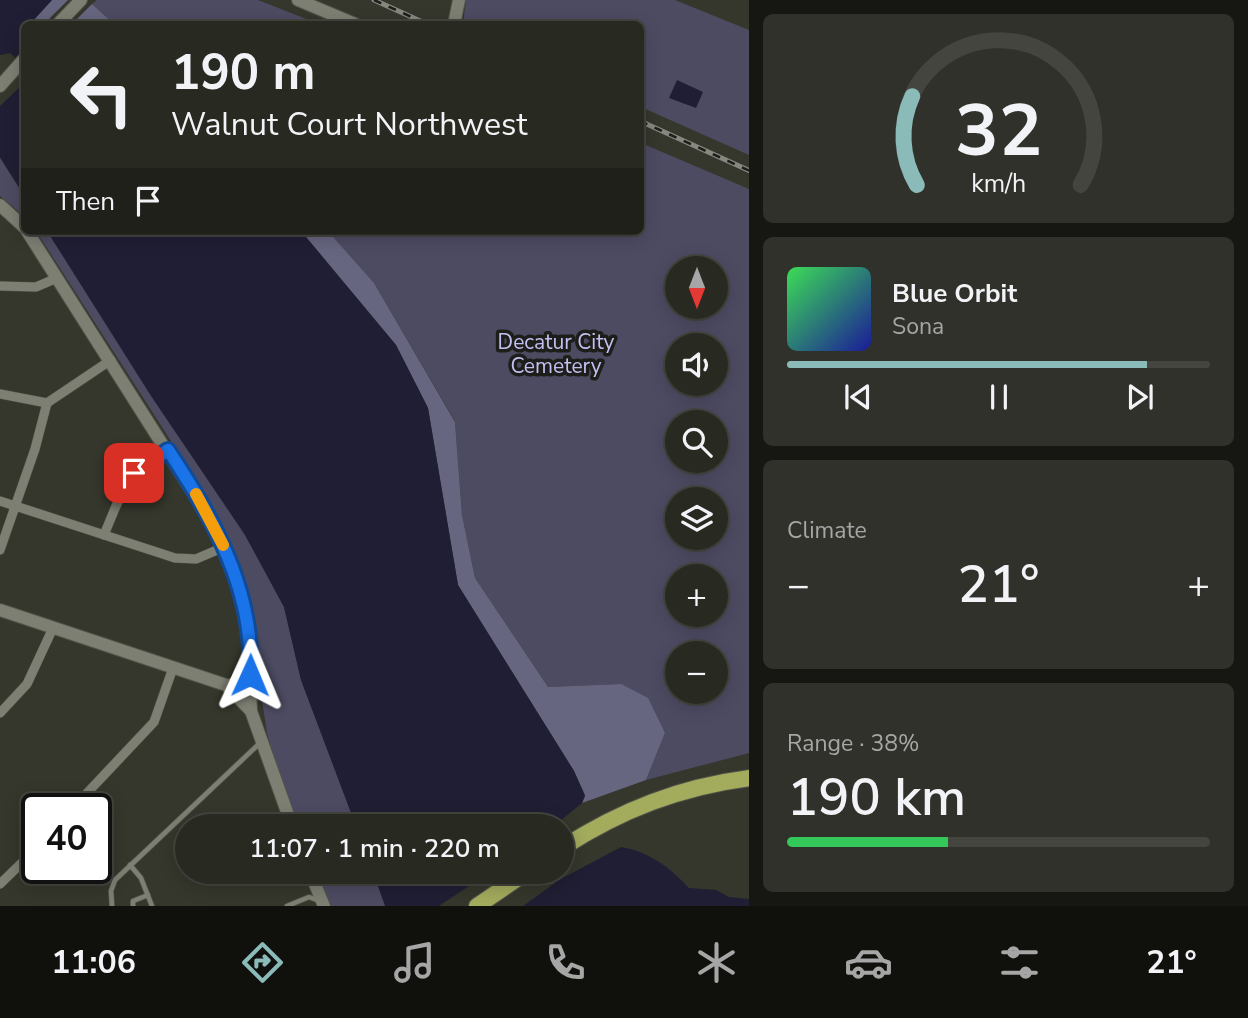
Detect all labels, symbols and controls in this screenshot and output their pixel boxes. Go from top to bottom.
text: 190 m [171,39,315,106]
icon: left [56,49,147,140]
text: 32 [955,81,1042,181]
text: Walnut Court Northwest [171,103,527,146]
text: km/h [971,166,1026,200]
icon: arrive [129,182,167,220]
text: Then [56,184,115,219]
north arrow [665,256,728,318]
map controls [665,256,728,704]
text: Blue Orbit [892,276,1017,311]
text: Sona [892,311,944,342]
park label: Decatur City Cemetery [498,328,615,380]
button: sound [665,333,728,396]
icon: previous [839,378,877,416]
icon: pause [980,378,1018,416]
icon: next [1121,378,1159,416]
button: search [665,410,728,473]
pin [104,443,164,503]
icon: arrive [115,454,153,492]
button: layers [665,487,728,550]
text: Climate [787,515,867,546]
text: 21° [958,549,1039,620]
text: − [787,560,810,611]
text: + [1187,560,1210,611]
button: + [665,564,728,627]
position arrow [213,638,287,712]
button: − [665,641,728,704]
text: Range · 38% [787,728,919,759]
text: 190 km [787,762,966,833]
speed limit sign: 40 [21,793,112,884]
text: 11:07 · 1 min · 220 m [249,831,500,866]
icon: directions [238,938,287,987]
icon: music [390,938,439,987]
icon: phone [541,938,590,987]
icon: climate [692,938,741,987]
icon: car [844,938,893,987]
icon: filters [995,938,1044,987]
text: 11:06 [51,941,136,984]
text: 21° [1146,941,1197,984]

